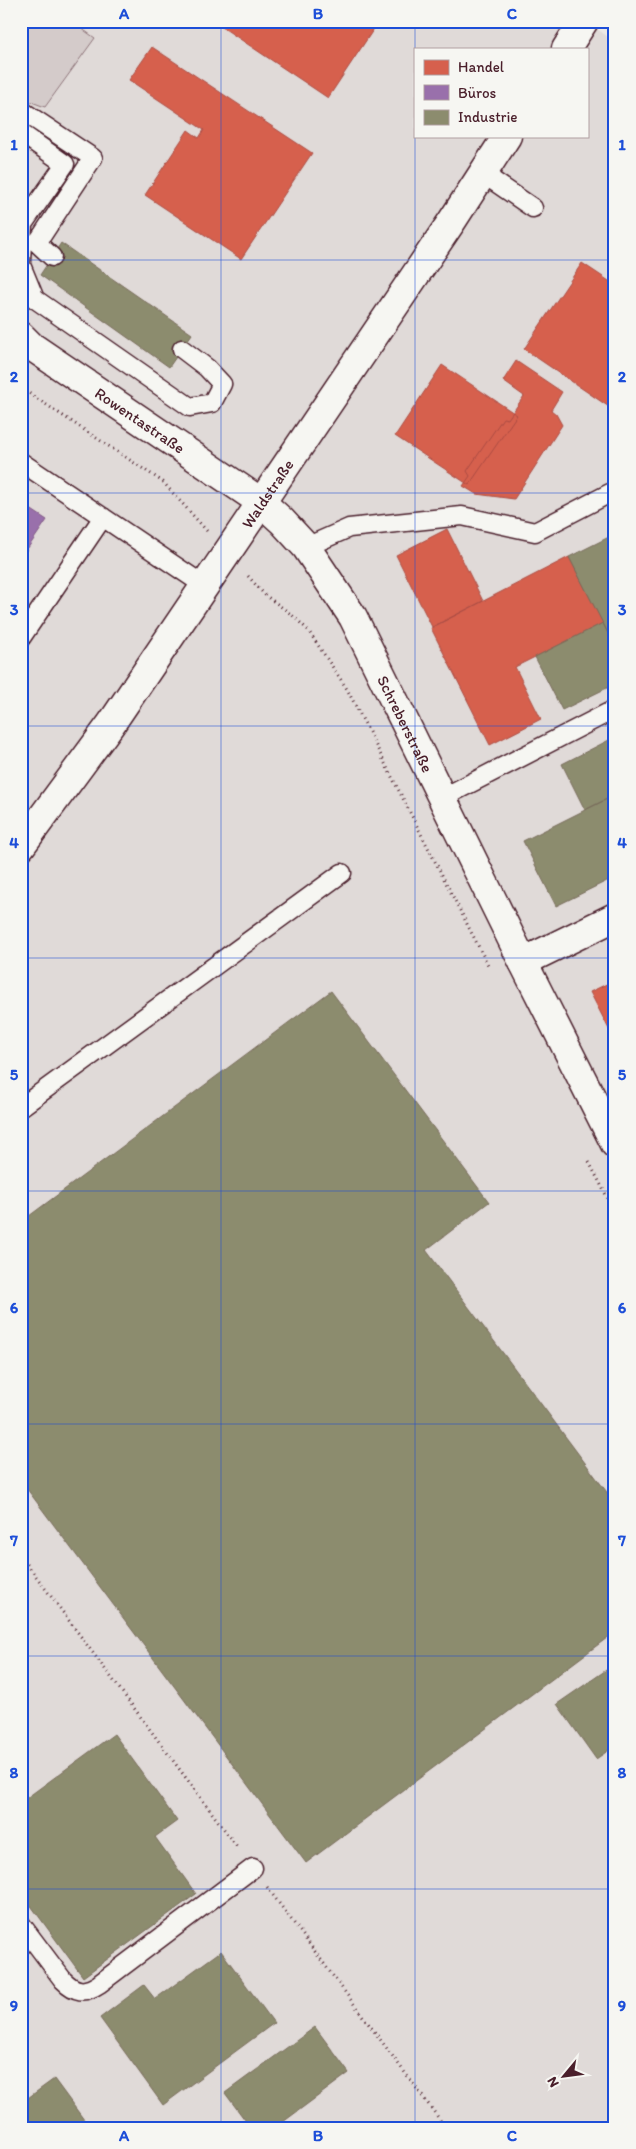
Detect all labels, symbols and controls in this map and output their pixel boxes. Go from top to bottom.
text: A [118,4,130,23]
text: B [313,4,324,23]
text: C [507,4,518,23]
legend [414,48,588,138]
text: Handel [458,58,505,76]
text: Büros [458,84,497,102]
text: Industrie [458,108,518,126]
text: 1 [10,135,18,154]
text: 1 [618,135,626,154]
text: 2 [10,367,19,386]
text: 2 [618,367,627,386]
street label: Rowentastraße [92,383,189,457]
street label: Waldstraße [237,455,297,532]
text: 3 [10,600,19,619]
text: 3 [618,600,627,619]
street label: Schreberstraße [374,672,437,775]
text: 4 [9,833,19,852]
text: 4 [617,833,627,852]
text: 5 [10,1065,19,1084]
text: 5 [618,1065,627,1084]
text: 6 [10,1298,19,1317]
text: 6 [618,1298,627,1317]
text: 7 [9,1531,18,1550]
text: 7 [617,1531,626,1550]
text: 8 [10,1763,19,1782]
text: 8 [618,1763,627,1782]
text: 9 [10,1996,18,2015]
text: 9 [618,1996,626,2015]
north arrow [538,2052,588,2102]
text: N [543,2074,563,2090]
text: A [118,2126,130,2145]
text: B [313,2126,324,2145]
text: C [507,2126,518,2145]

